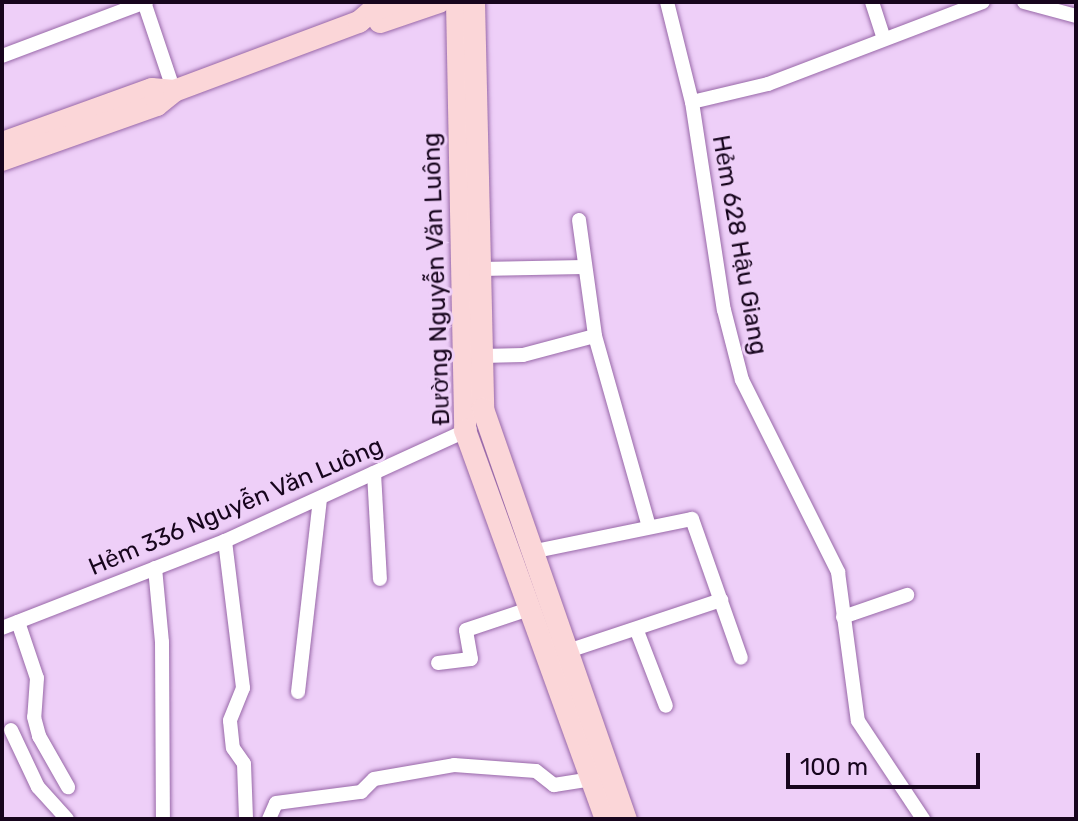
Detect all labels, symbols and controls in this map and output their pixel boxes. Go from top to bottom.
street label: Đường Nguyễn Văn Luông [417,132,457,426]
street label: Hẻm 628 Hậu Giang [706,133,772,357]
street label: Hẻm 336 Nguyễn Văn Luông [84,432,388,582]
scale bar [790,737,984,787]
text: 100 m [800,753,868,781]

